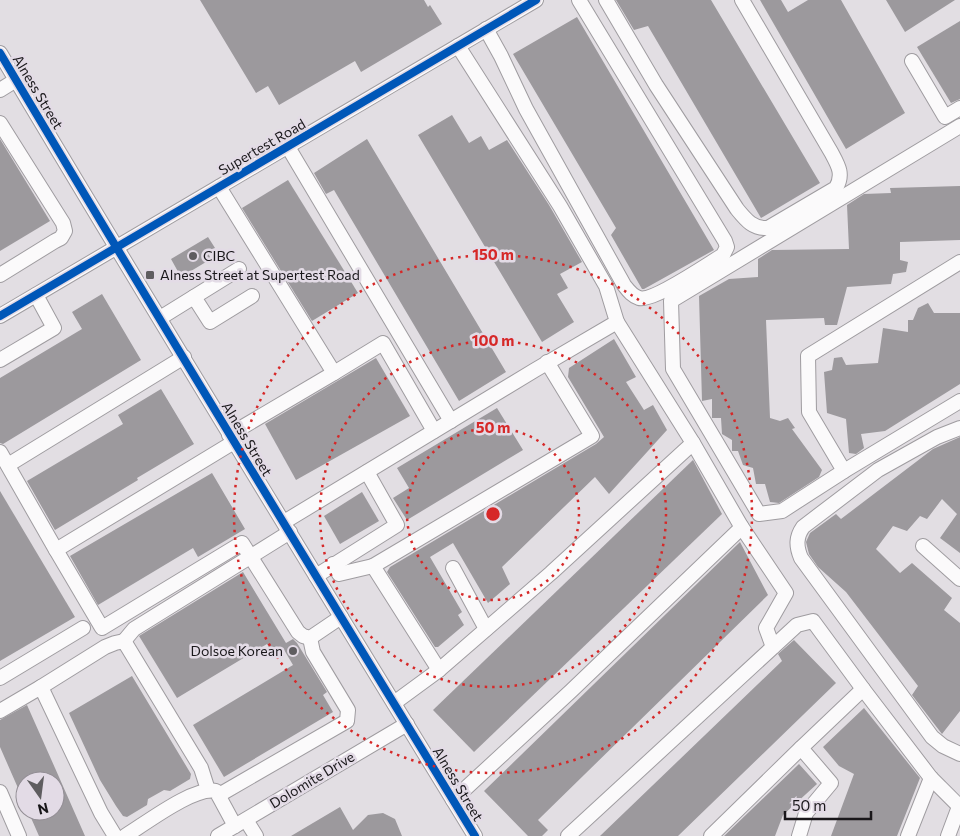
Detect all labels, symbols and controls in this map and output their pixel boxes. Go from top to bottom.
street label: Alness Street [10,52,67,132]
street label: Supertest Road [215,115,308,178]
text: 150 m [472,245,514,263]
place label: CIBC [203,247,235,264]
marker: CIBC [187,250,199,262]
place label: Alness Street at Supertest Road [160,266,360,283]
marker: Alness Street at Supertest Road [144,269,156,281]
text: 100 m [472,331,514,349]
street label: Alness Street [219,399,276,479]
text: 50 m [476,418,510,436]
centre of rings [484,505,502,523]
place label: Dolsoe Korean [191,642,283,659]
marker: Dolsoe Korean [287,645,299,657]
street label: Alness Street [430,744,487,824]
street label: Dolomite Drive [266,748,357,812]
north arrow [15,771,65,821]
scale bar [785,788,871,820]
text: 50 m [792,796,826,814]
text: N [36,800,50,819]

